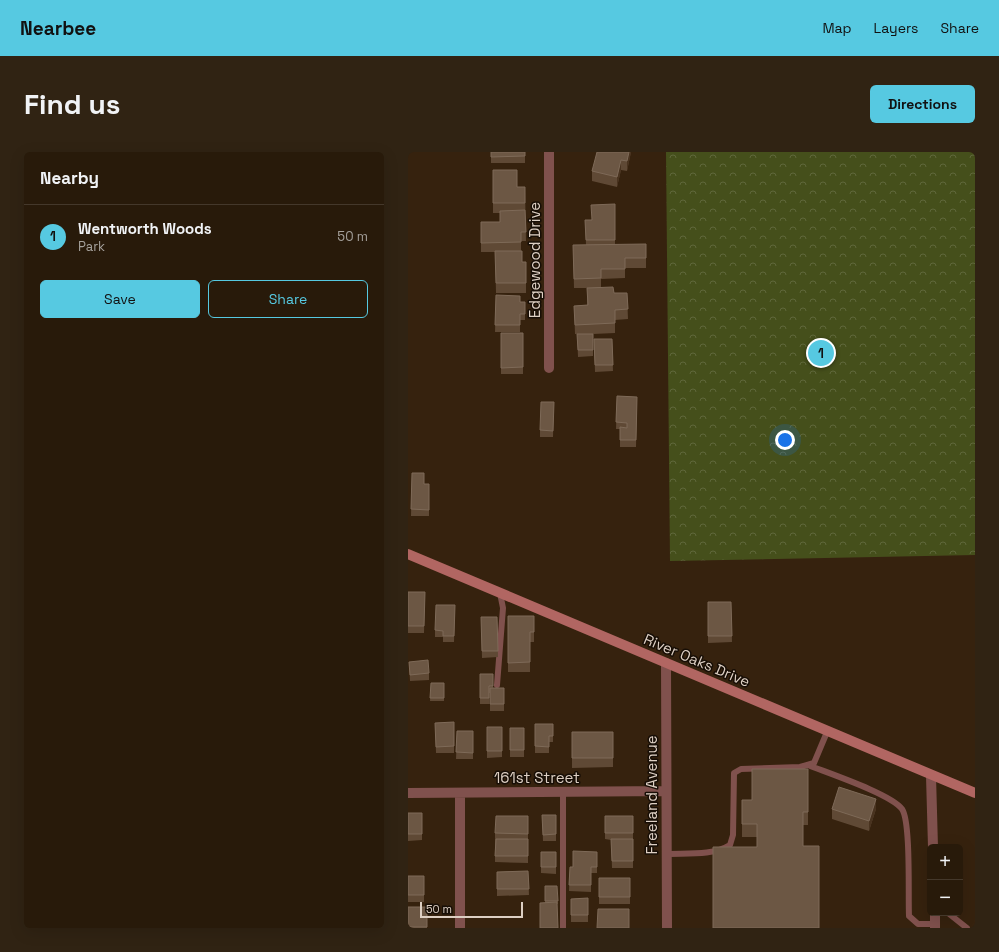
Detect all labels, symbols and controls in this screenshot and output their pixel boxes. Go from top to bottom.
text: Nearbee [20,16,96,41]
text: Map [822,19,852,37]
text: Layers [874,19,918,37]
text: Share [940,19,979,37]
button: Directions [870,85,975,123]
text: Find us [24,86,121,122]
text: Nearby [40,167,99,189]
street label: Edgewood Drive [525,202,544,318]
text: Wentworth Woods [78,219,212,238]
text: 1 [50,228,56,245]
text: 50 m [337,228,368,245]
text: Park [78,238,105,255]
button: Save [40,280,200,318]
button: Share [208,280,368,318]
pin: 1 [808,338,834,368]
your location [775,430,795,450]
street label: River Oaks Drive [641,629,753,691]
street label: Freeland Avenue [642,735,661,855]
street label: 161st Street [494,768,580,787]
map controls [927,844,963,916]
button: + [927,844,963,880]
button: − [927,880,963,916]
scale bar [420,900,523,919]
text: 50 m [426,902,452,916]

